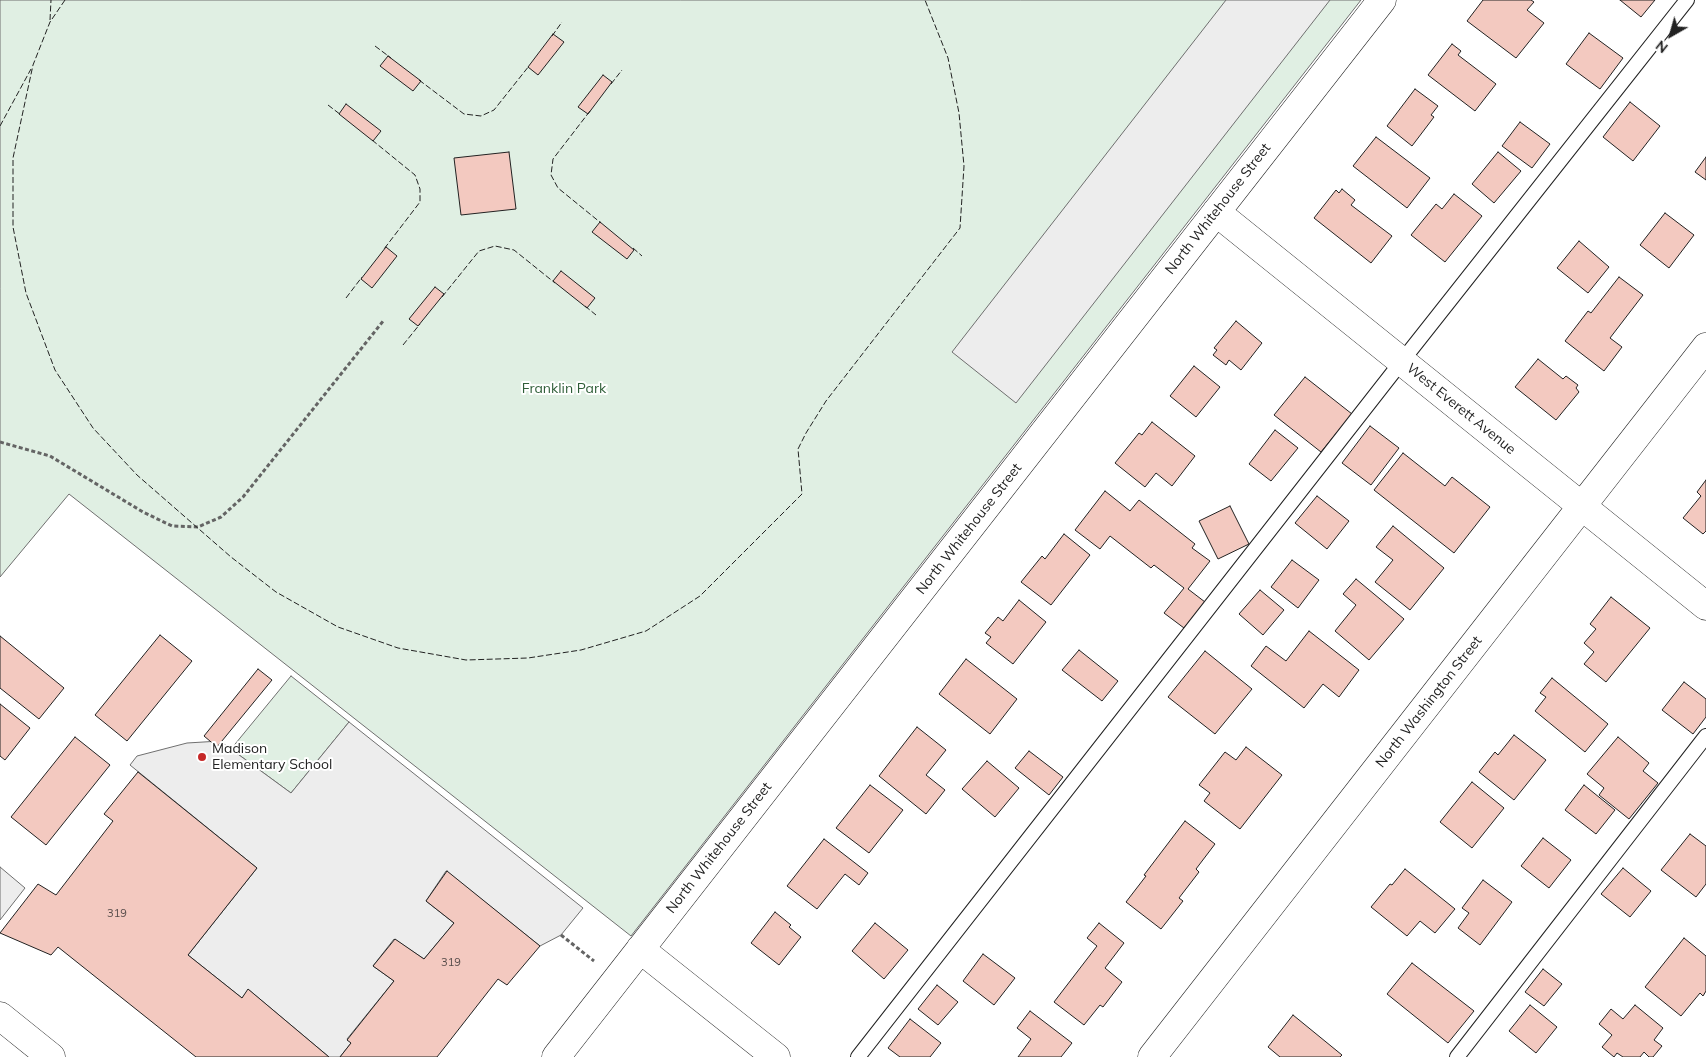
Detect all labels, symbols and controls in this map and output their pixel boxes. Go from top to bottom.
north arrow [1646,10,1696,60]
text: N [1652,36,1671,57]
street label: North Whitehouse Street [1162,140,1274,278]
street label: West Everett Avenue [1403,360,1519,458]
park label: Franklin Park [522,381,606,397]
street label: North Whitehouse Street [913,460,1025,598]
street label: North Washington Street [1372,633,1486,771]
place label: Madison Elementary School [212,741,332,774]
marker: Madison Elementary School [196,751,208,763]
street label: North Whitehouse Street [663,779,775,917]
house number: 319 [107,907,127,921]
house number: 319 [441,956,461,970]

